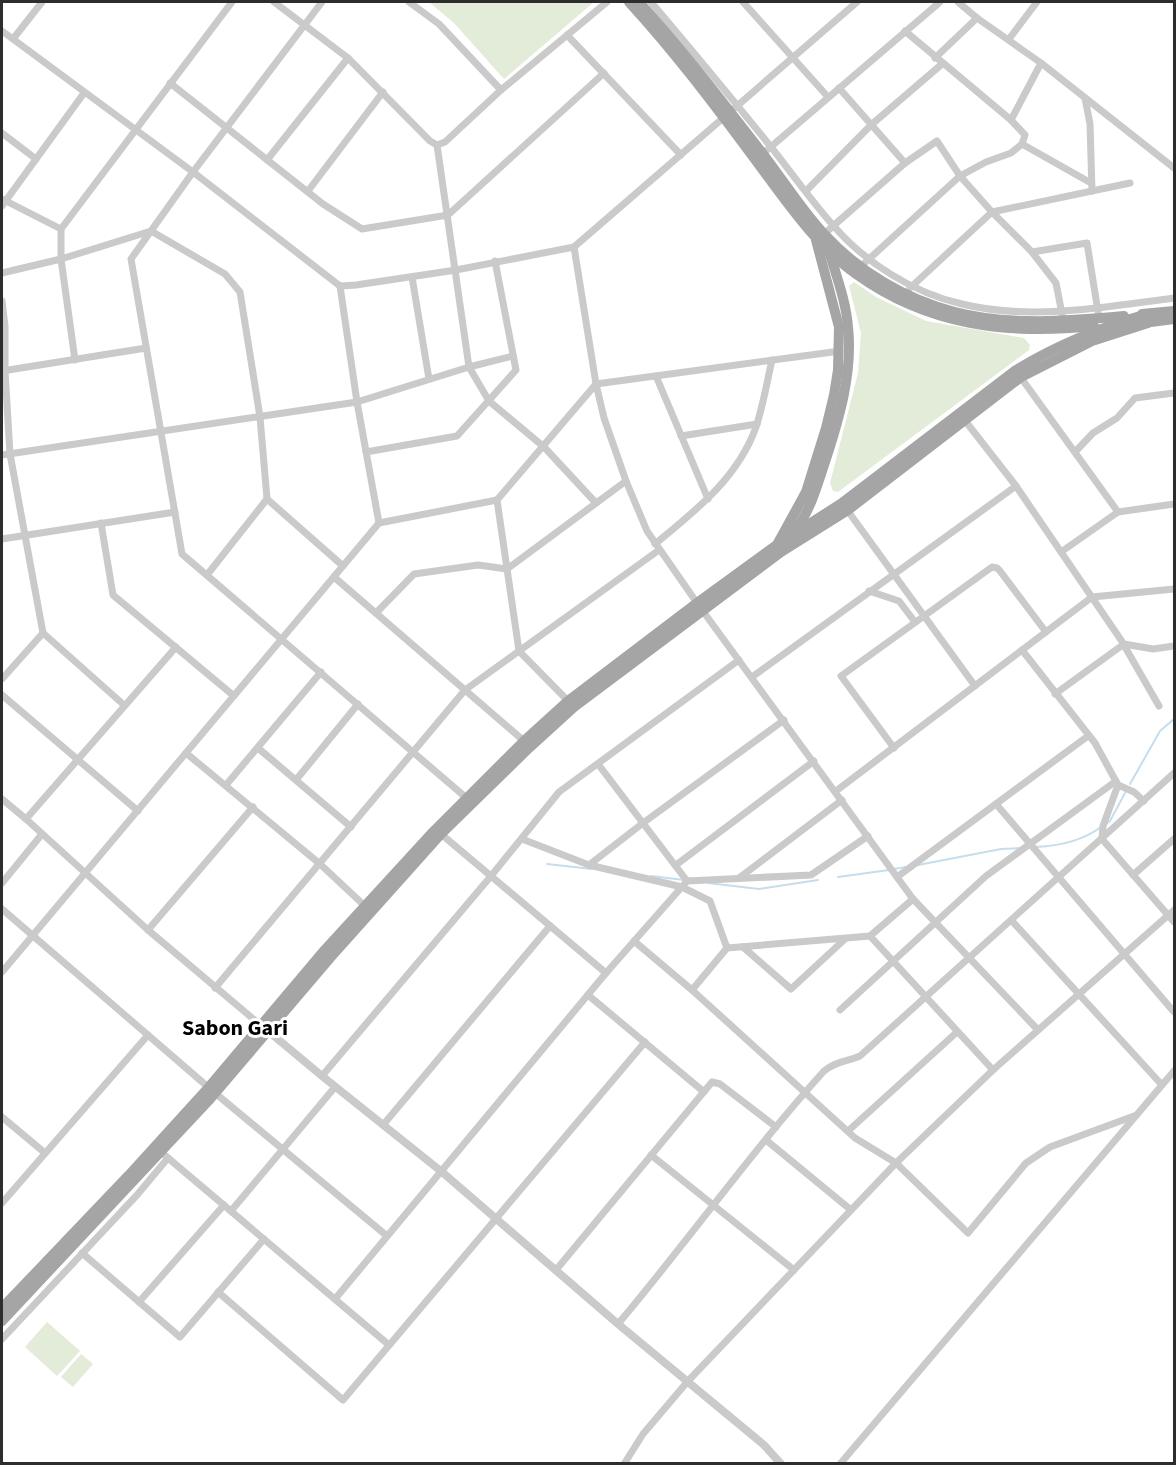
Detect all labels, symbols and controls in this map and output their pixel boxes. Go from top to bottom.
district label: Sabon Gari [182,1012,288,1044]

